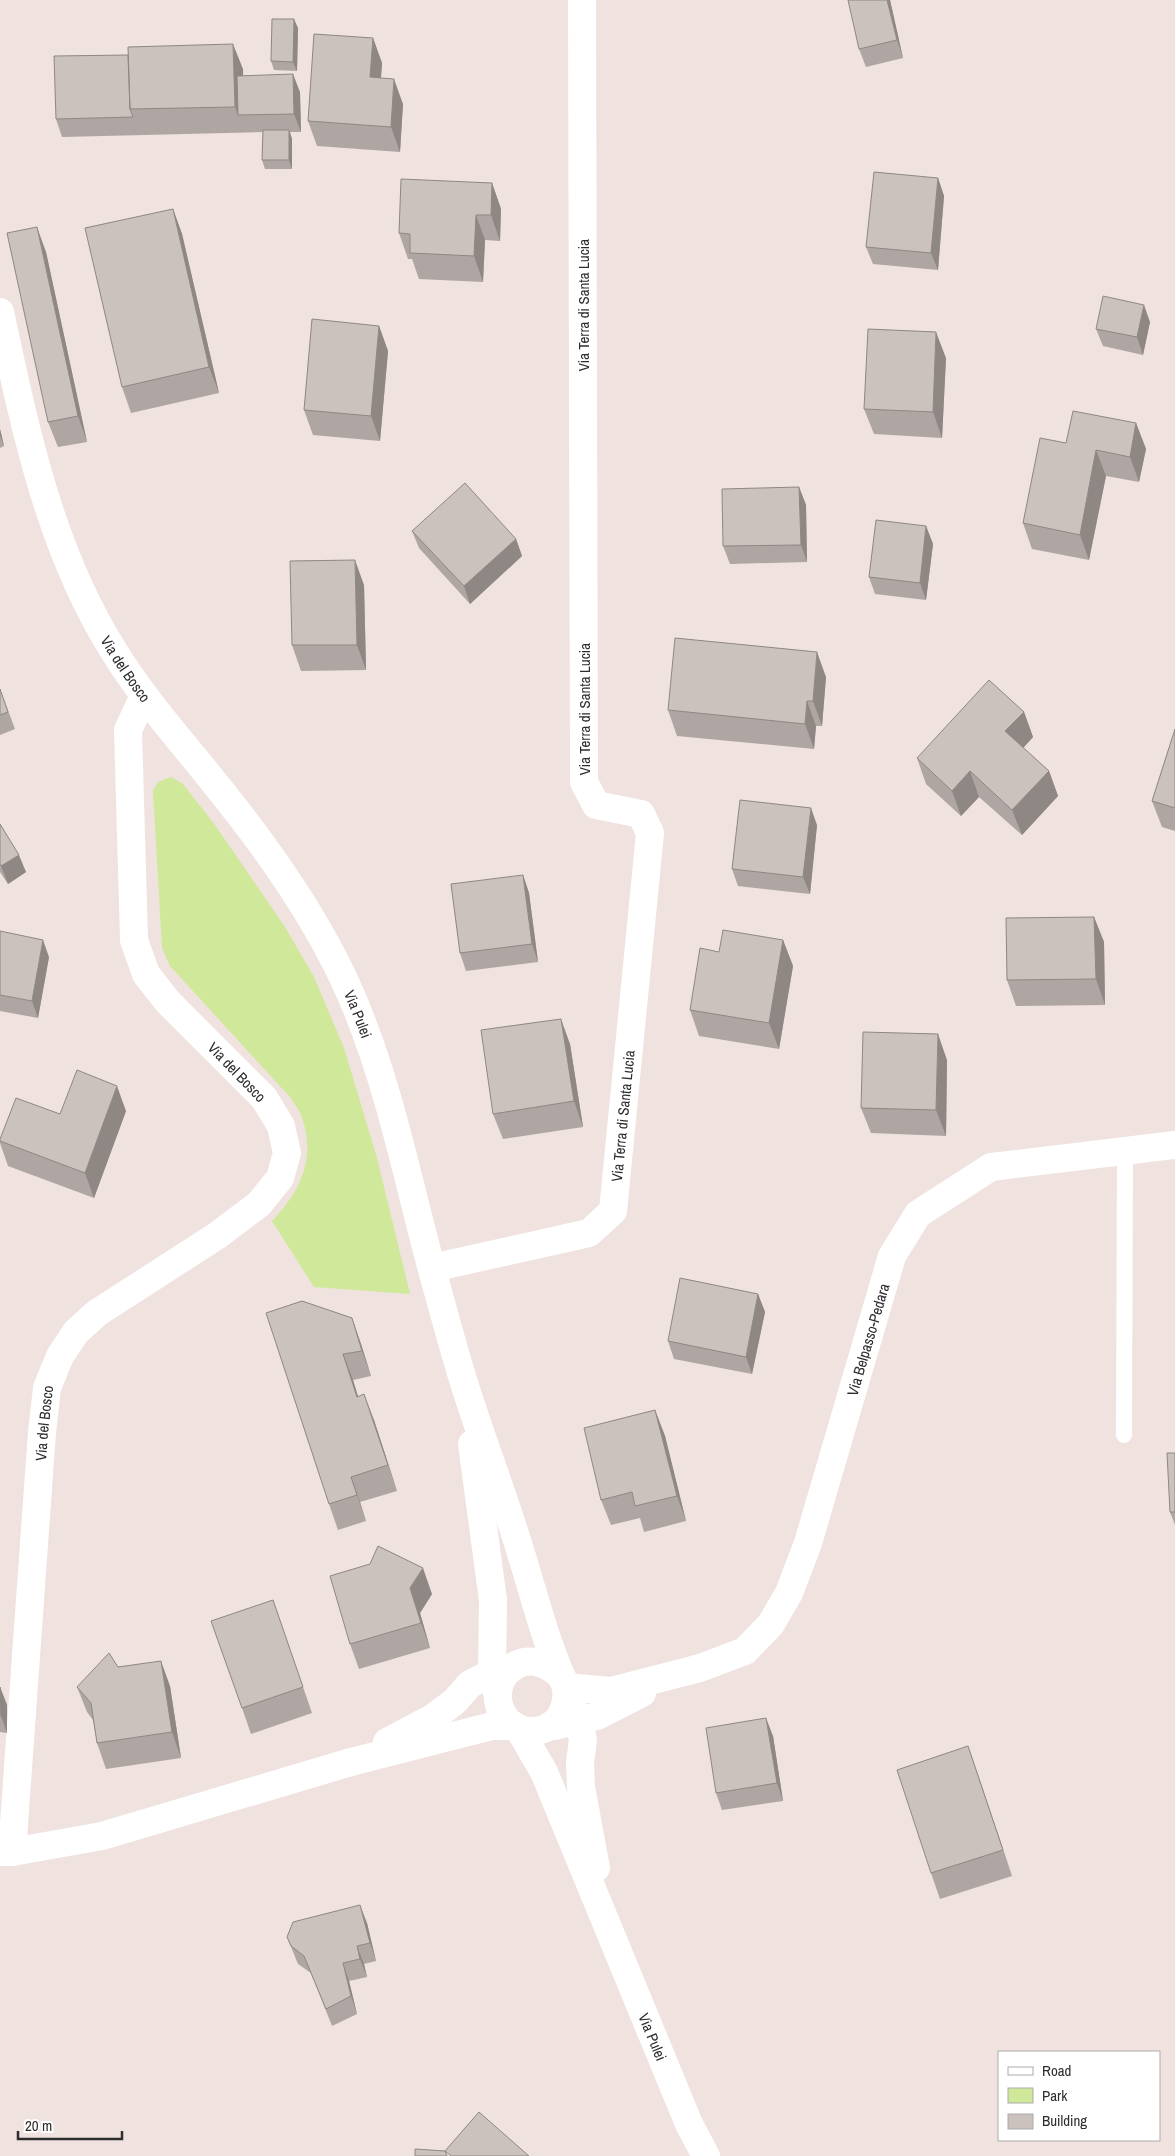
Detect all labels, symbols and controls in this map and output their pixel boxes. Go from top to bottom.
street label: Via Terra di Santa Lucia [573,239,594,371]
street label: Via del Bosco [96,632,156,706]
street label: Via Terra di Santa Lucia [574,643,595,775]
street label: Via Pulei [340,987,377,1041]
street label: Via del Bosco [203,1037,271,1107]
street label: Via Terra di Santa Lucia [605,1049,639,1183]
street label: Via Belpasso-Pedara [841,1281,894,1398]
street label: Via del Bosco [29,1384,58,1462]
street label: Via Pulei [634,2010,672,2064]
legend [998,2051,1160,2141]
text: Road [1042,2060,1071,2081]
text: Park [1042,2085,1068,2106]
scale bar [18,2108,121,2140]
text: Building [1042,2110,1087,2131]
text: 20 m [25,2115,52,2136]

